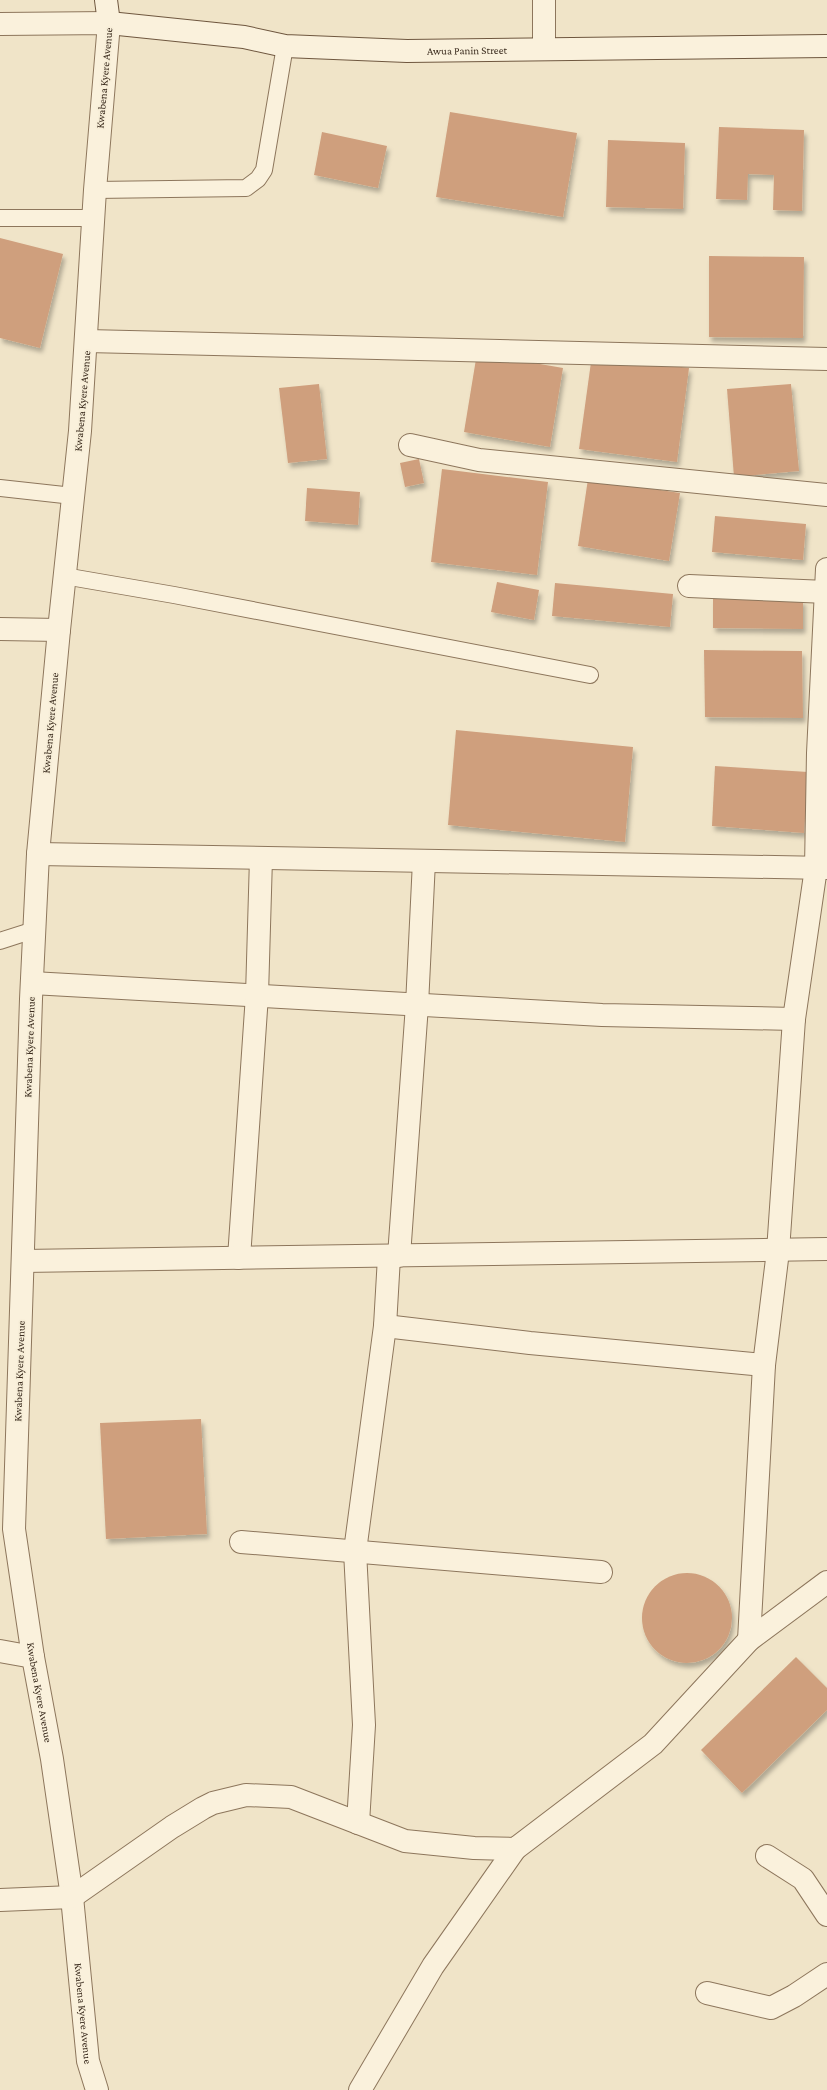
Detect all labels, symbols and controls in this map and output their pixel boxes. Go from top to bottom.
street label: Kwabena Kyere Avenue [94,27,115,129]
street label: Awua Panin Street [427,44,508,57]
street label: Kwabena Kyere Avenue [72,350,93,452]
street label: Kwabena Kyere Avenue [40,672,61,774]
street label: Kwabena Kyere Avenue [21,996,38,1098]
street label: Kwabena Kyere Avenue [11,1320,28,1422]
street label: Kwabena Kyere Avenue [25,1642,55,1743]
street label: Kwabena Kyere Avenue [72,1962,95,2066]

